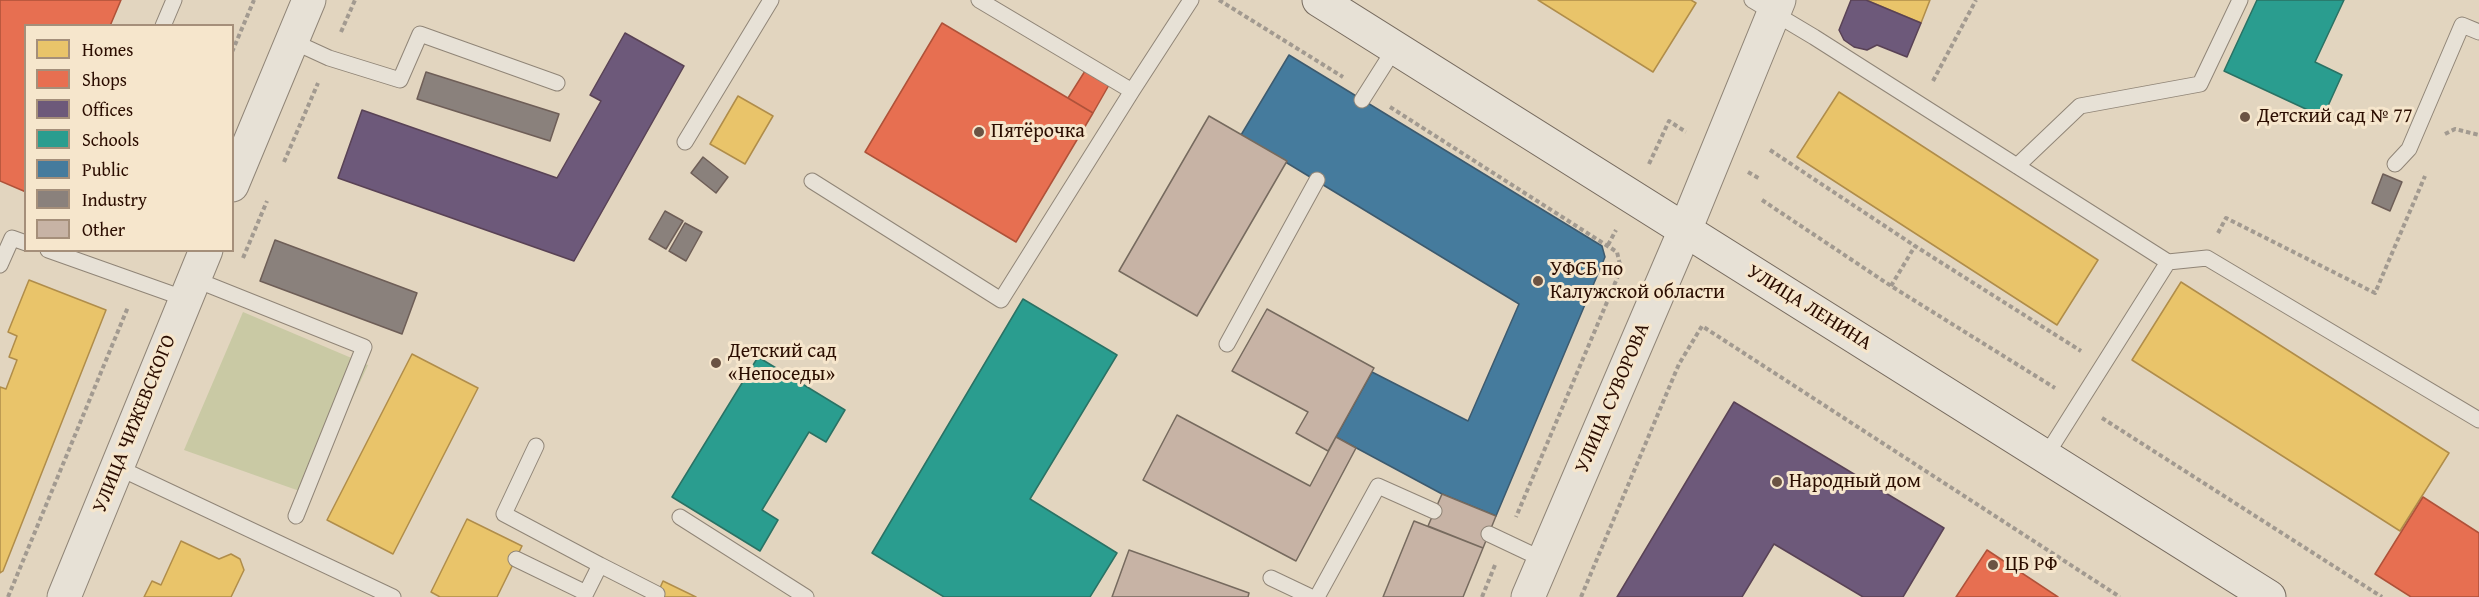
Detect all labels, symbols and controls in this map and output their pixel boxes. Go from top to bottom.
legend [24,24,234,252]
text: Homes [82,36,133,63]
text: Shops [82,66,127,93]
text: Offices [82,96,133,123]
place label: Детский сад № 77 [2257,105,2413,129]
marker: Детский сад № 77 [2238,110,2252,124]
place label: Пятёрочка [991,120,1085,144]
marker: Пятёрочка [972,125,986,139]
text: Schools [82,126,139,153]
text: Public [82,156,129,183]
text: Industry [82,186,147,213]
text: Other [82,216,125,243]
place label: УФСБ по Калужской области [1550,258,1725,305]
street label: УЛИЦА ЛЕНИНА [1742,260,1876,356]
marker: УФСБ по Калужской области [1531,274,1545,288]
street label: УЛИЦА СУВОРОВА [1571,319,1655,477]
street label: УЛИЦА ЧИЖЕВСКОГО [88,332,182,516]
place label: Детский сад «Непоседы» [728,340,837,387]
marker: Детский сад «Непоседы» [709,356,723,370]
place label: Народный дом [1789,470,1921,494]
marker: Народный дом [1770,475,1784,489]
place label: ЦБ РФ [2005,553,2057,577]
marker: ЦБ РФ [1986,558,2000,572]

